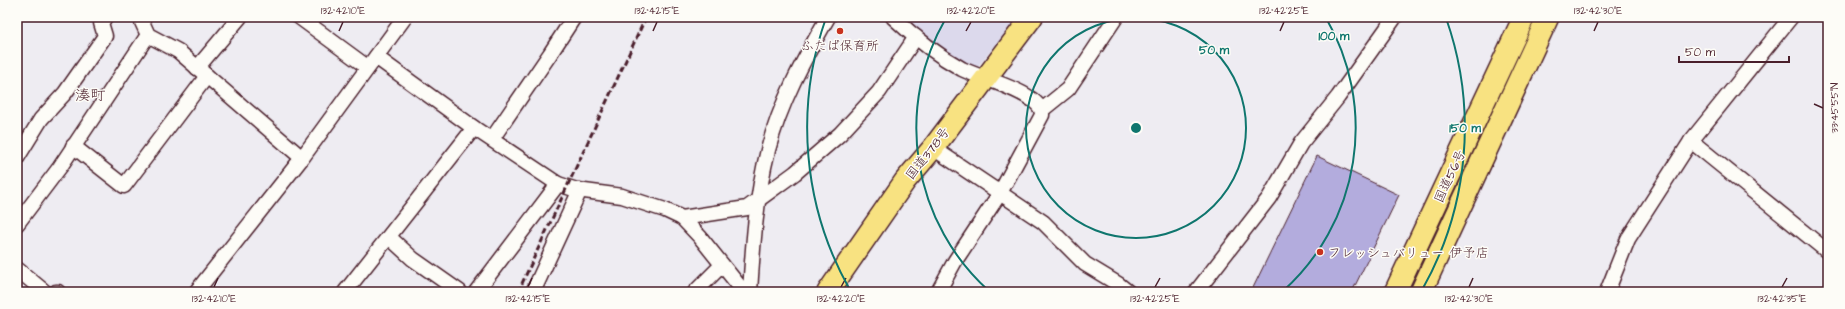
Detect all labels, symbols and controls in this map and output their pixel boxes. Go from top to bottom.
text: 132°42'10"E [321,4,365,18]
text: 132°42'15"E [634,4,680,18]
text: 132°42'20"E [947,4,995,18]
text: 132°42'25"E [1259,4,1309,18]
text: 132°42'30"E [1574,4,1622,18]
marker: ふたば保育所 [835,26,845,36]
text: 100 m [1319,28,1350,45]
place label: ふたば保育所 [801,37,879,55]
scale bar [1679,38,1789,64]
text: 50 m [1199,42,1230,59]
text: 50 m [1685,44,1716,61]
text: 33°45'55"N [1828,83,1842,133]
district label: 湊町 [75,85,106,106]
text: 150 m [1449,120,1482,137]
centre of rings [1129,121,1143,135]
street label: 国道378号 [902,124,954,184]
street label: 国道56号 [1430,147,1470,206]
place label: フレッシュバリュー 伊予店 [1328,244,1488,262]
marker: フレッシュバリュー 伊予店 [1315,247,1325,257]
text: 132°42'10"E [192,292,236,306]
text: 132°42'15"E [505,292,551,306]
text: 132°42'20"E [817,292,865,306]
text: 132°42'25"E [1130,292,1180,306]
text: 132°42'30"E [1445,292,1493,306]
text: 132°42'35"E [1758,292,1807,306]

